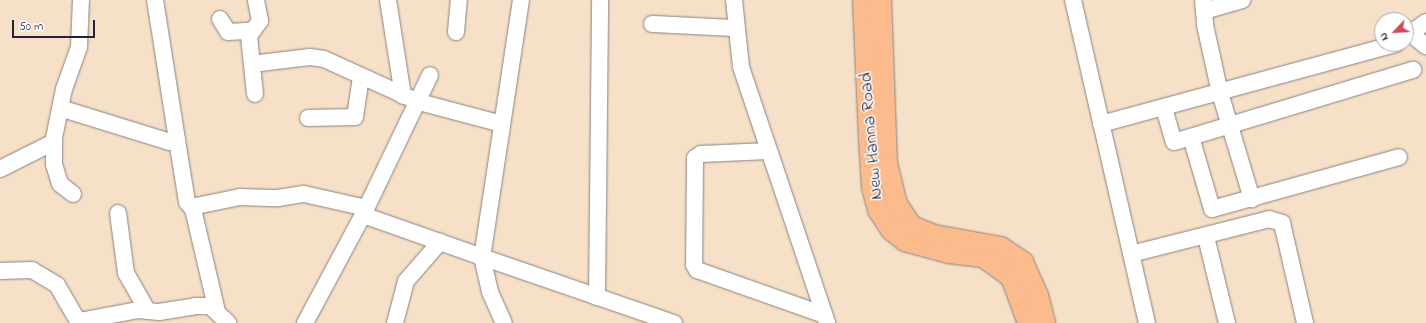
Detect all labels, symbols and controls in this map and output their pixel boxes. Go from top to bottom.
scale bar [14,12,97,38]
north arrow [1374,12,1414,52]
text: 50 m [19,18,43,36]
text: N [1375,30,1393,43]
street label: New Hanna Road [856,71,888,201]

